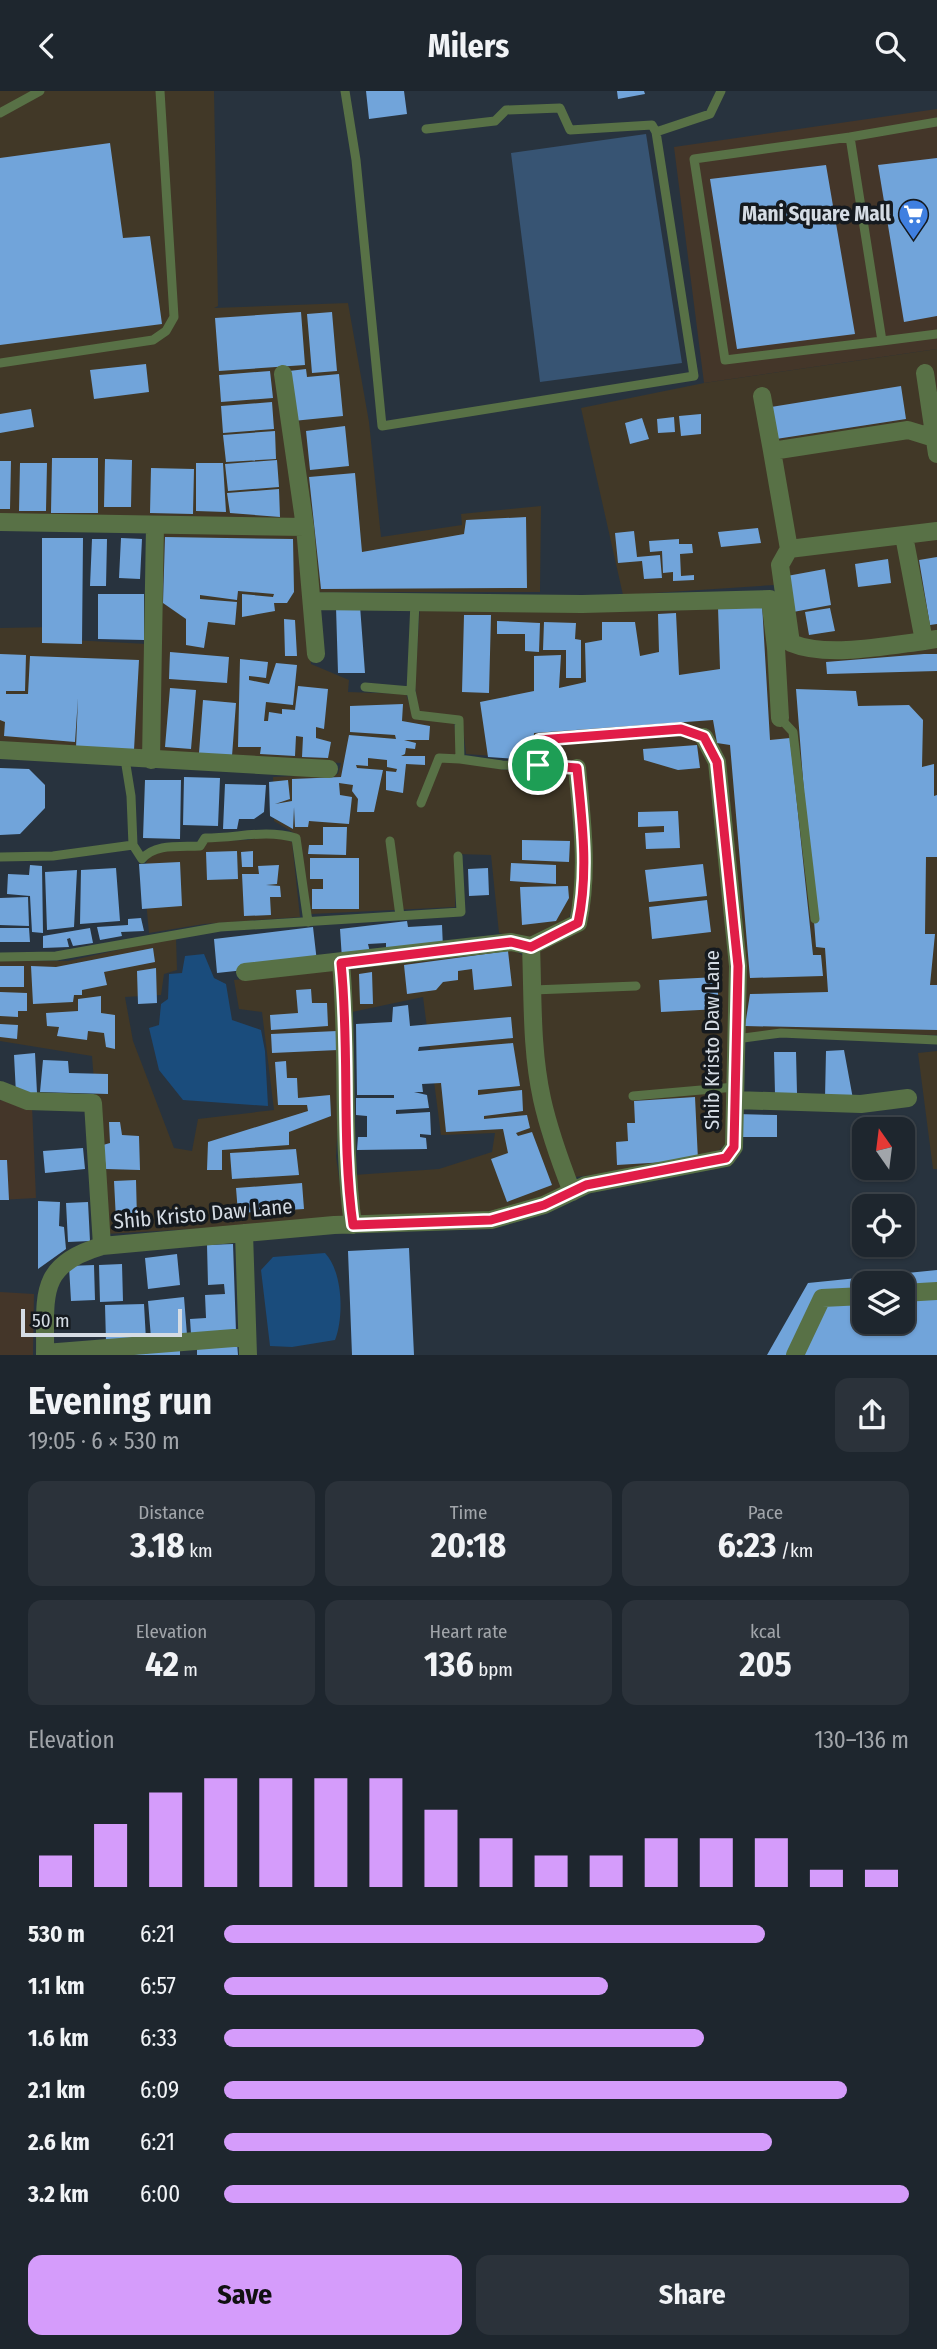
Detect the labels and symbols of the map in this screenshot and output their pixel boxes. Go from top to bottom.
supermarket icon: Mani Square Mall [897,197,931,241]
place label: Mani Square Mall [742,201,891,227]
pin [508,735,568,795]
street label: Shib Kristo Daw Lane [699,950,725,1130]
north arrow [852,1117,915,1179]
street label: Shib Kristo Daw Lane [112,1193,294,1235]
scale bar [21,1306,182,1338]

